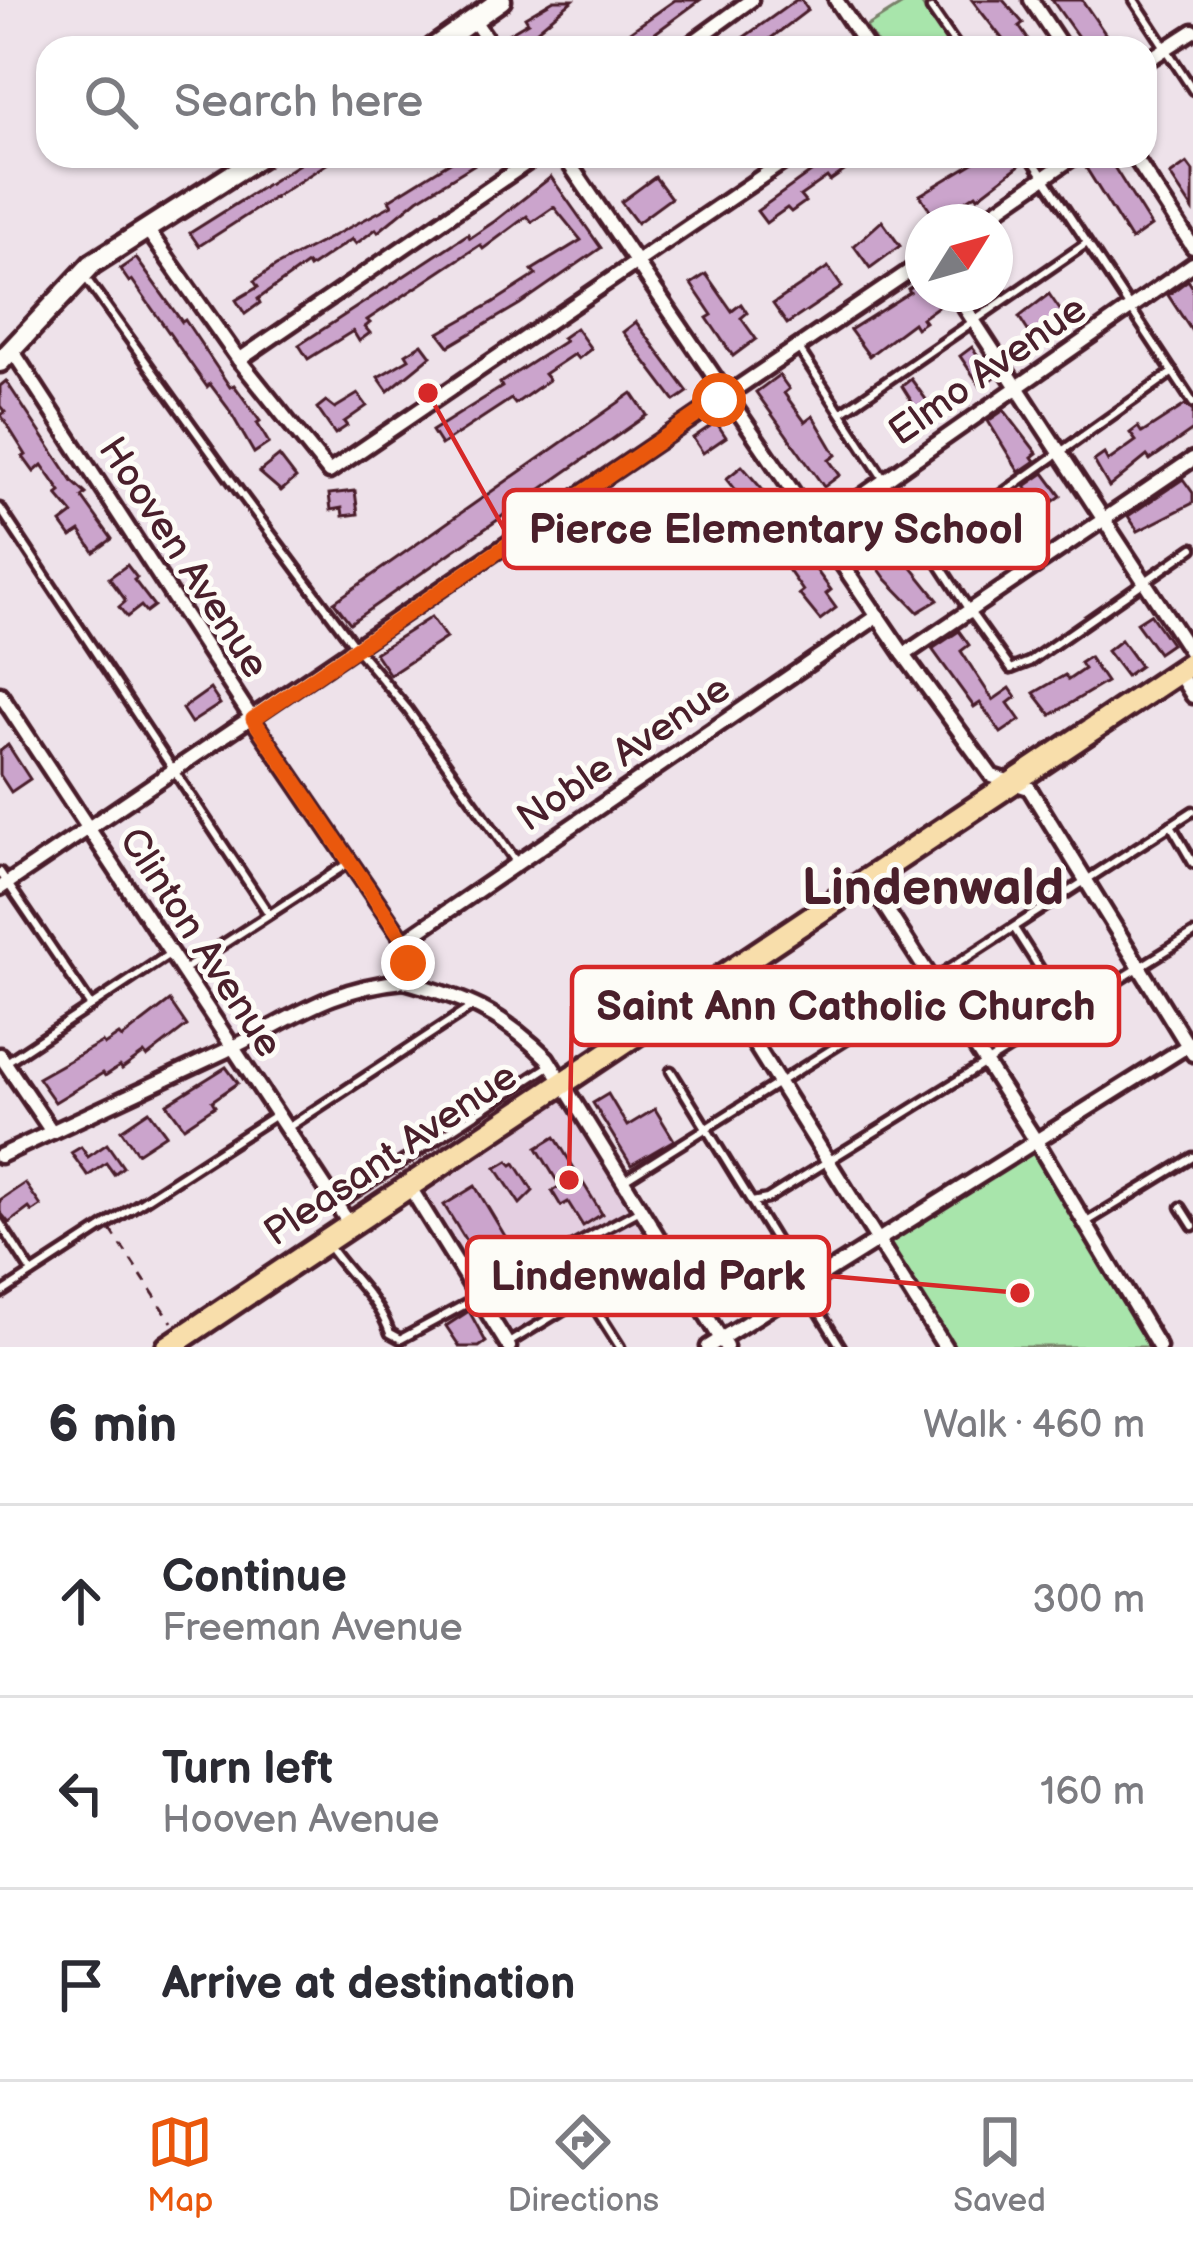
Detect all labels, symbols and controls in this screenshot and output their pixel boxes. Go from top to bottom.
search box [36,36,1157,168]
icon: search [78,69,144,135]
text: Search here [174,75,423,130]
north arrow [905,204,1013,312]
street label: Elmo Avenue [880,286,1096,456]
route start [692,373,746,427]
street label: Hooven Avenue [88,429,278,687]
callout: Pierce Elementary School [504,490,1048,568]
text: Pierce Elementary School [529,505,1023,556]
street label: Noble Avenue [509,666,739,842]
street label: Clinton Avenue [108,820,292,1066]
district label: Lindenwald [802,858,1064,919]
route end [381,936,435,990]
callout: Saint Ann Catholic Church [572,967,1119,1045]
text: Saint Ann Catholic Church [596,982,1096,1033]
street label: Pleasant Avenue [256,1053,526,1257]
callout: Lindenwald Park [467,1237,829,1315]
text: Lindenwald Park [491,1252,805,1303]
text: 6 min [48,1395,177,1456]
text: Walk · 460 m [923,1402,1145,1449]
text: Continue [162,1550,347,1605]
icon: ahead [48,1568,114,1634]
text: 300 m [1032,1577,1145,1624]
text: Freeman Avenue [162,1605,463,1652]
text: Turn left [162,1742,333,1797]
icon: left [48,1760,114,1826]
text: 160 m [1040,1769,1145,1816]
text: Hooven Avenue [162,1797,439,1844]
icon: arrive [48,1952,114,2018]
text: Arrive at destination [162,1957,575,2012]
tab: Map [147,2109,213,2221]
tab: Directions [508,2109,659,2221]
tab: Saved [953,2109,1046,2221]

